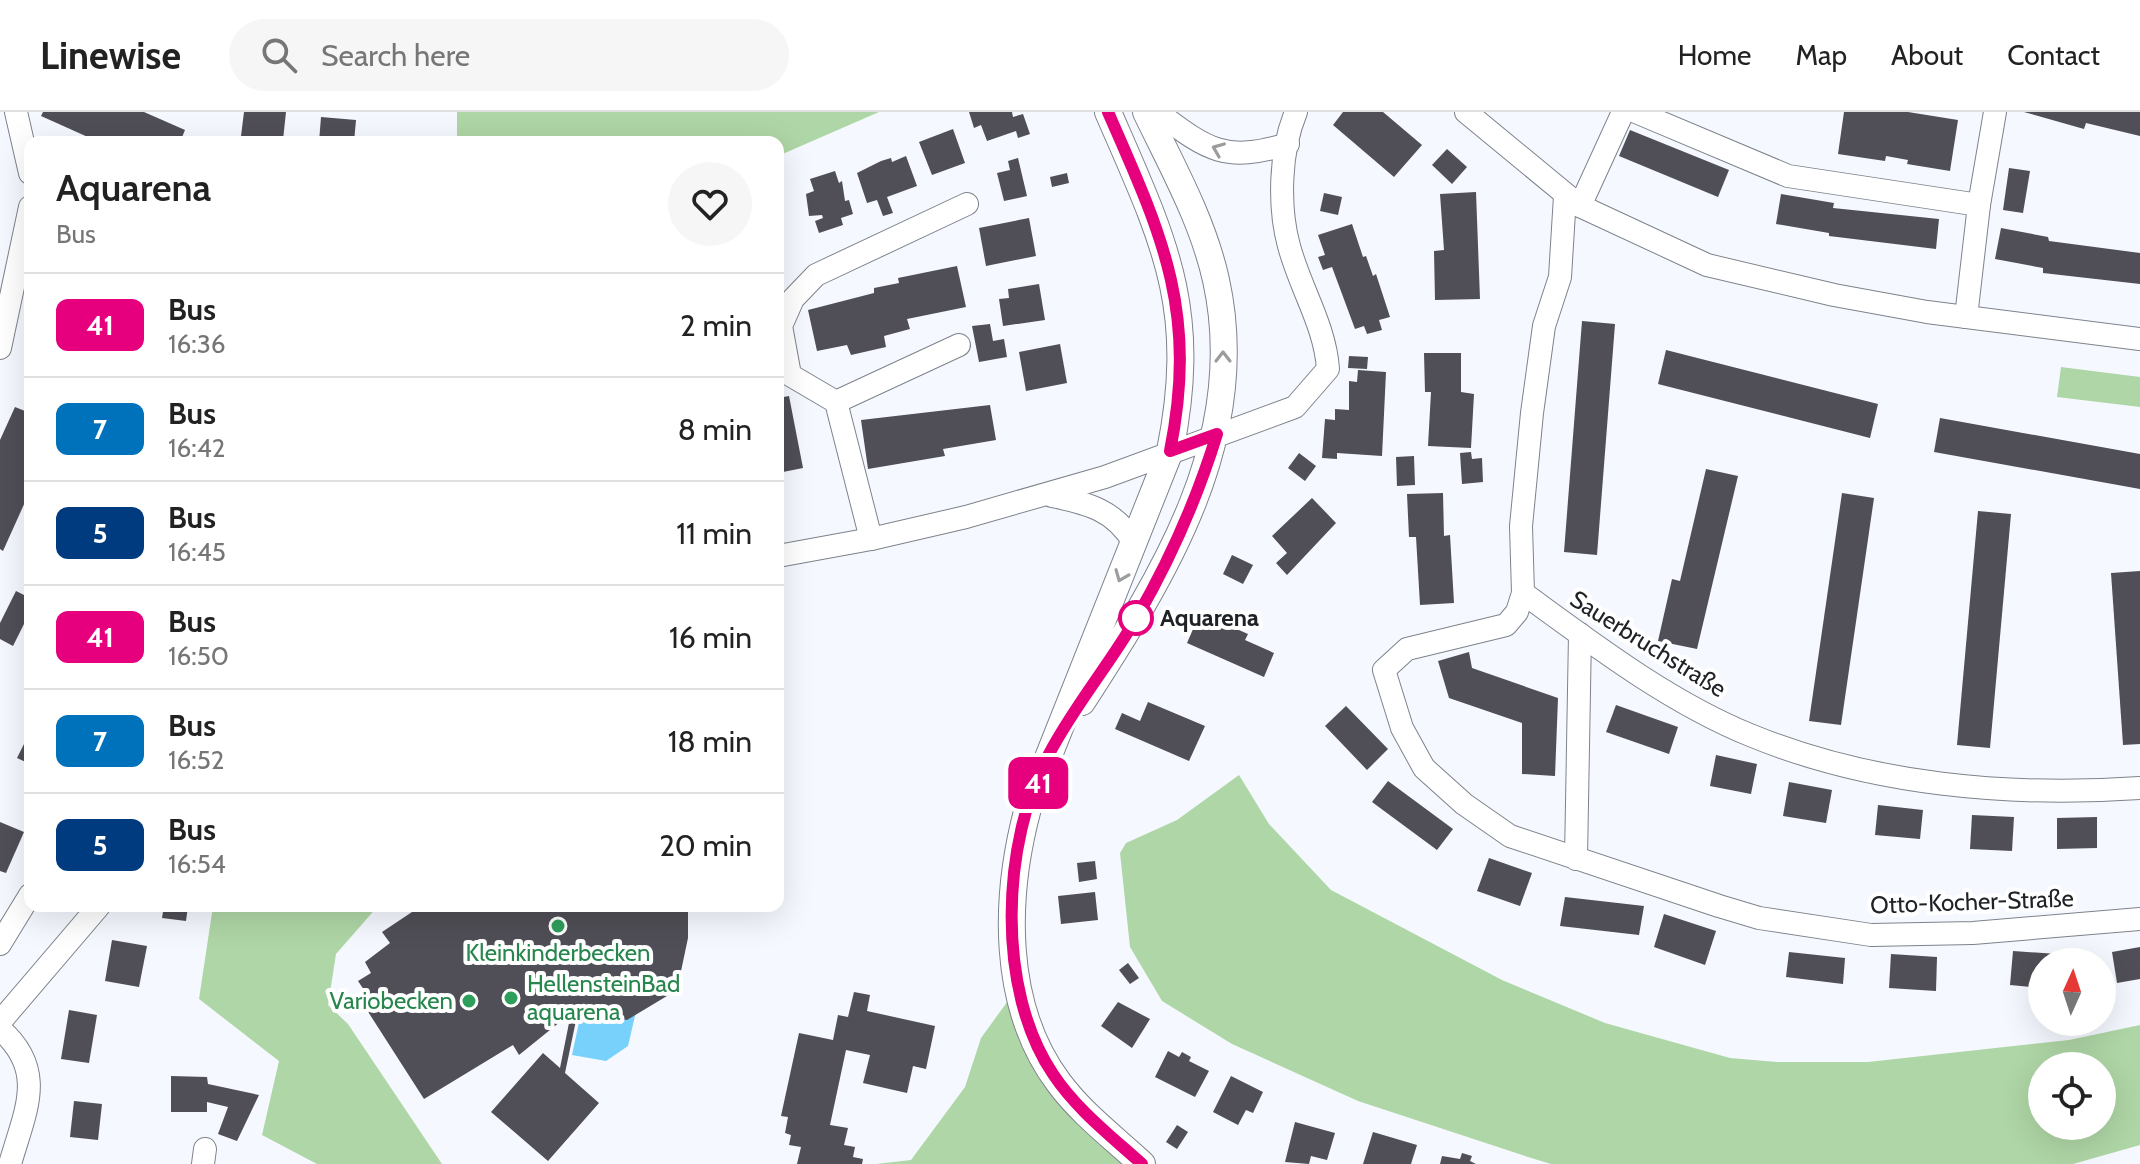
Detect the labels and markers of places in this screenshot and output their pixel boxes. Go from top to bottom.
marker: Aquarena [1119,601,1153,635]
place label: Aquarena [1160,603,1259,632]
marker: Kleinkinderbecken [549,917,567,935]
place label: Kleinkinderbecken [466,938,650,967]
place label: HellensteinBad aquarena [527,969,680,1026]
place label: Variobecken [329,986,453,1015]
marker: HellensteinBad aquarena [502,989,520,1007]
marker: Variobecken [460,992,478,1010]

